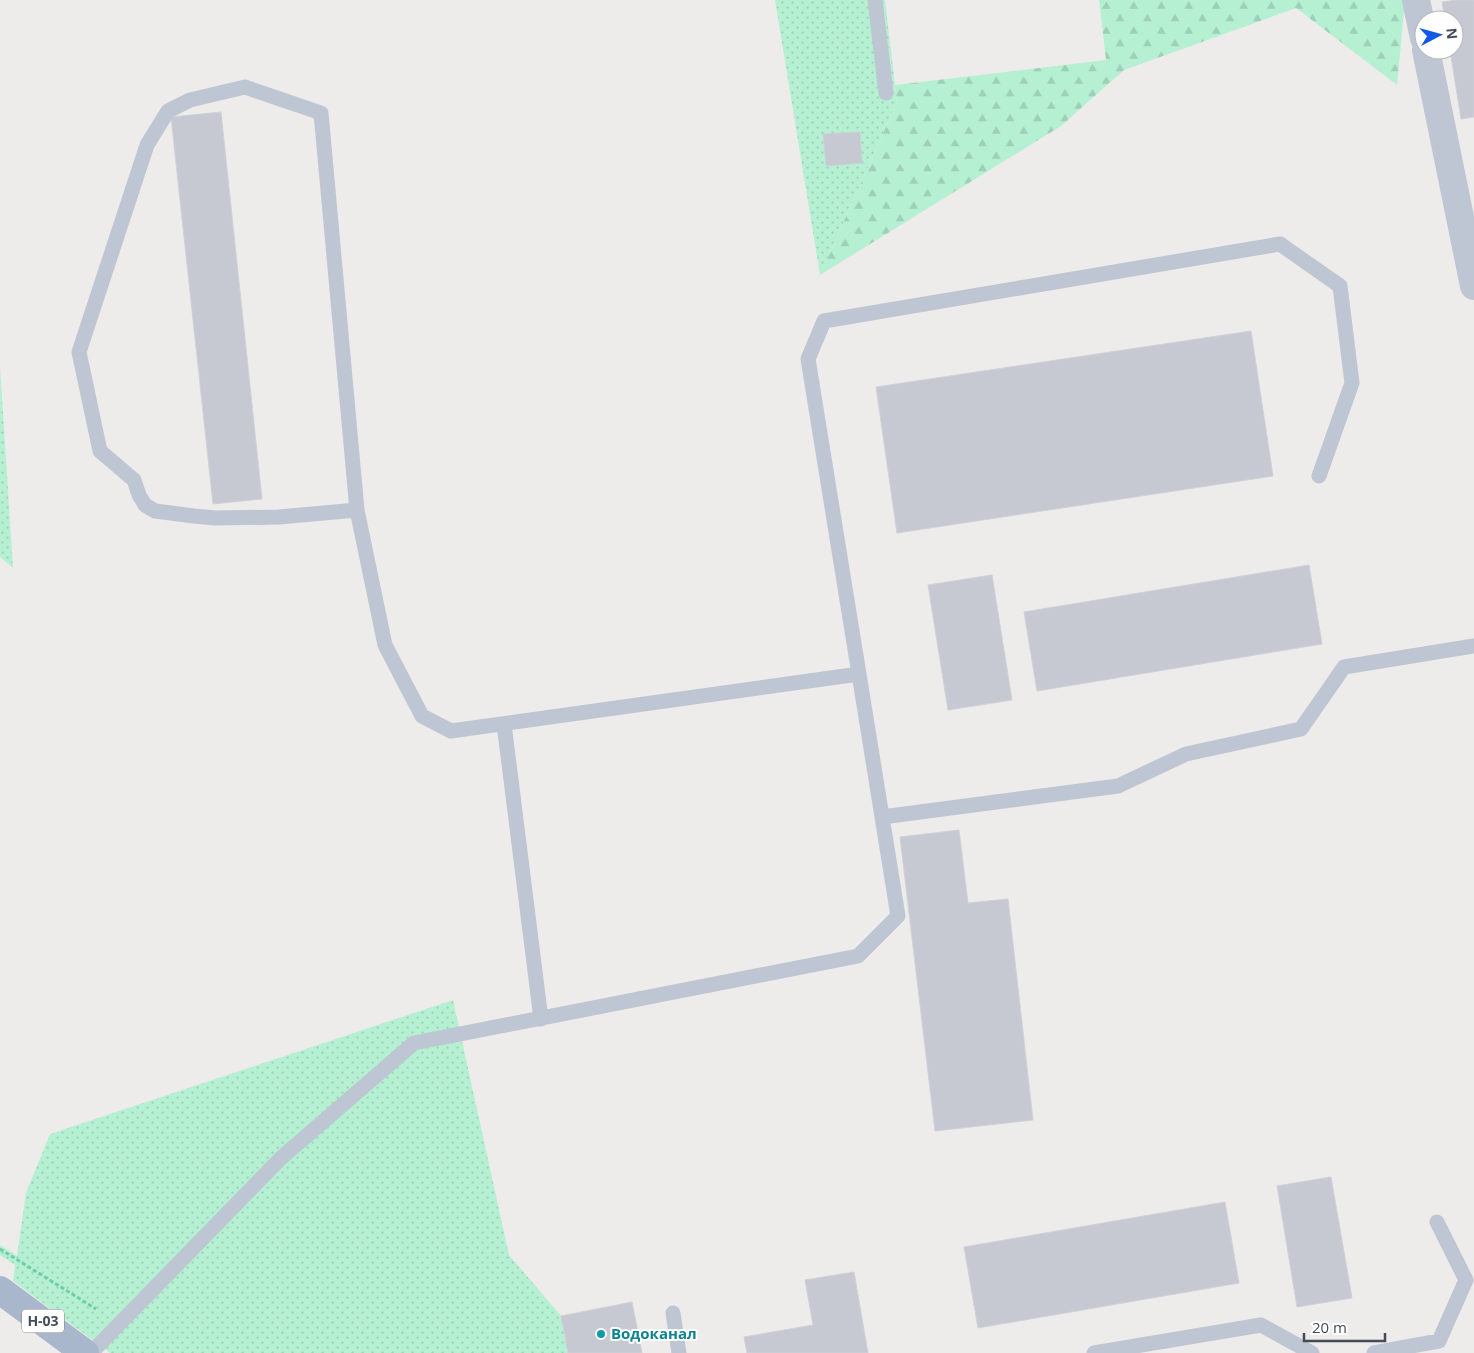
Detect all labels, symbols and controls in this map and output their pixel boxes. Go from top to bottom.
north arrow [1414,10,1464,60]
text: N [1442,27,1462,40]
road number: Н-03 [22,1310,64,1332]
scale bar [1304,1310,1385,1342]
text: 20 m [1312,1317,1347,1337]
place label: Водоканал [611,1323,697,1343]
marker: Водоканал [595,1328,607,1340]

